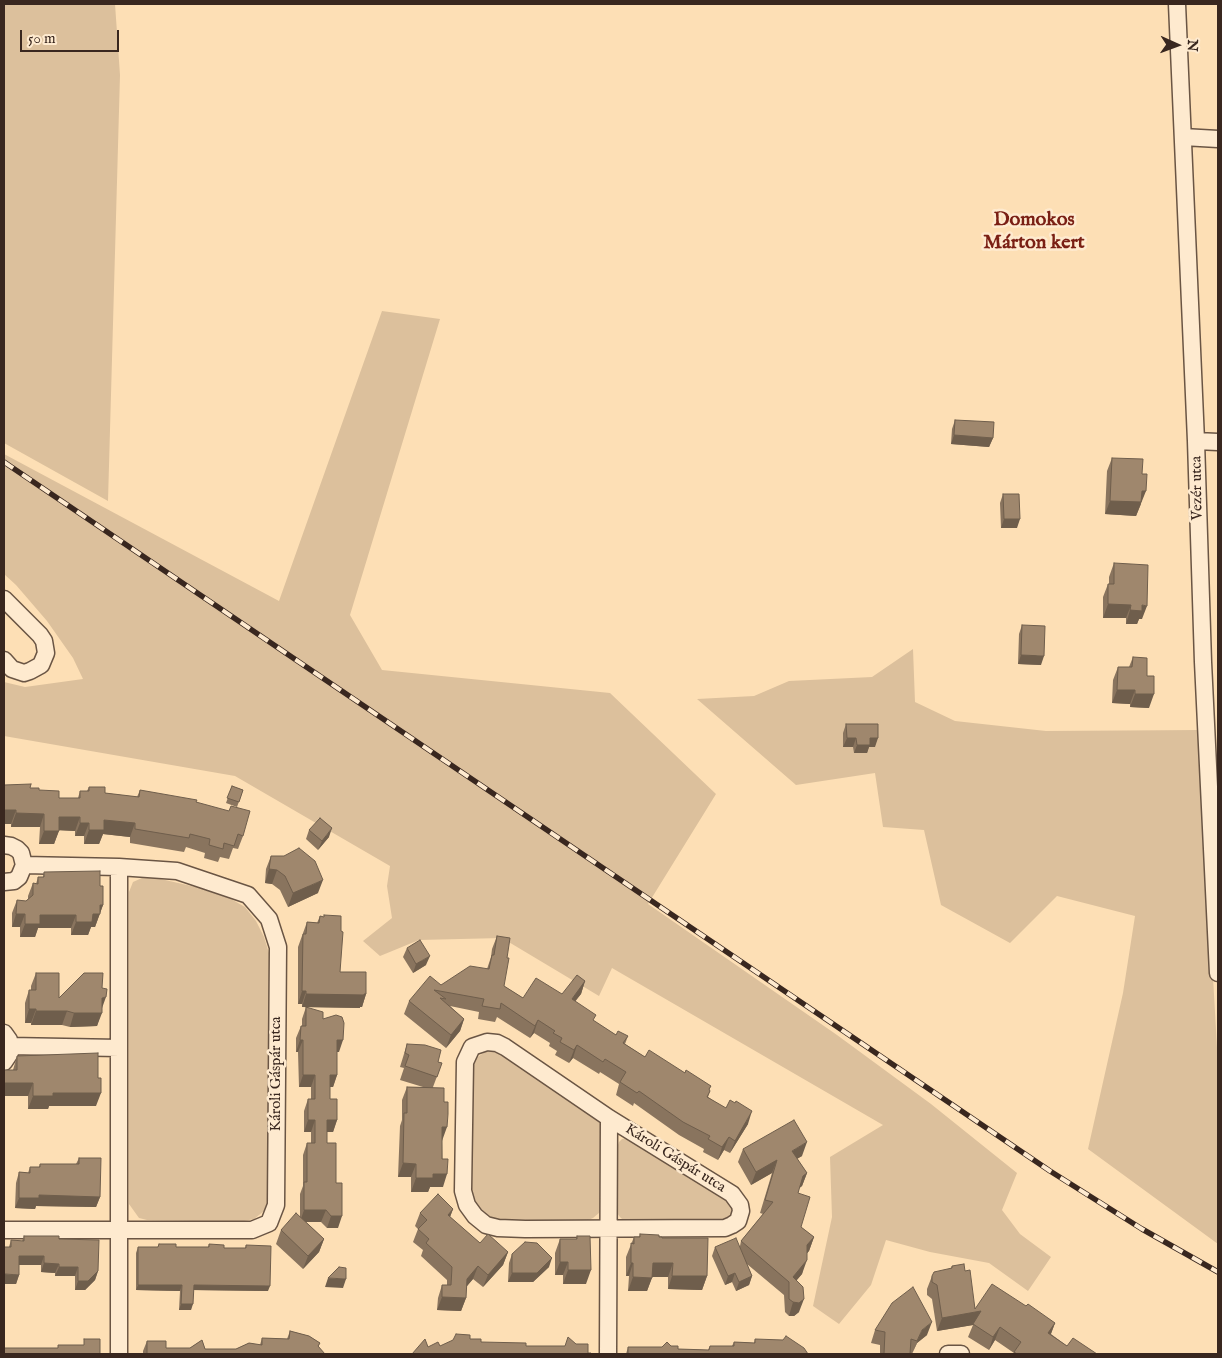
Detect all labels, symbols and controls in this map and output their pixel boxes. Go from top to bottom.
scale bar [22,20,121,52]
north arrow [1152,20,1202,70]
text: 50 m [28,29,56,48]
text: N [1183,39,1201,52]
district label: Domokos Márton kert [983,209,1085,256]
street label: Vezér utca [1188,456,1208,520]
street label: Károli Gáspár utca [268,1016,286,1132]
street label: Károli Gáspár utca [621,1121,729,1197]

